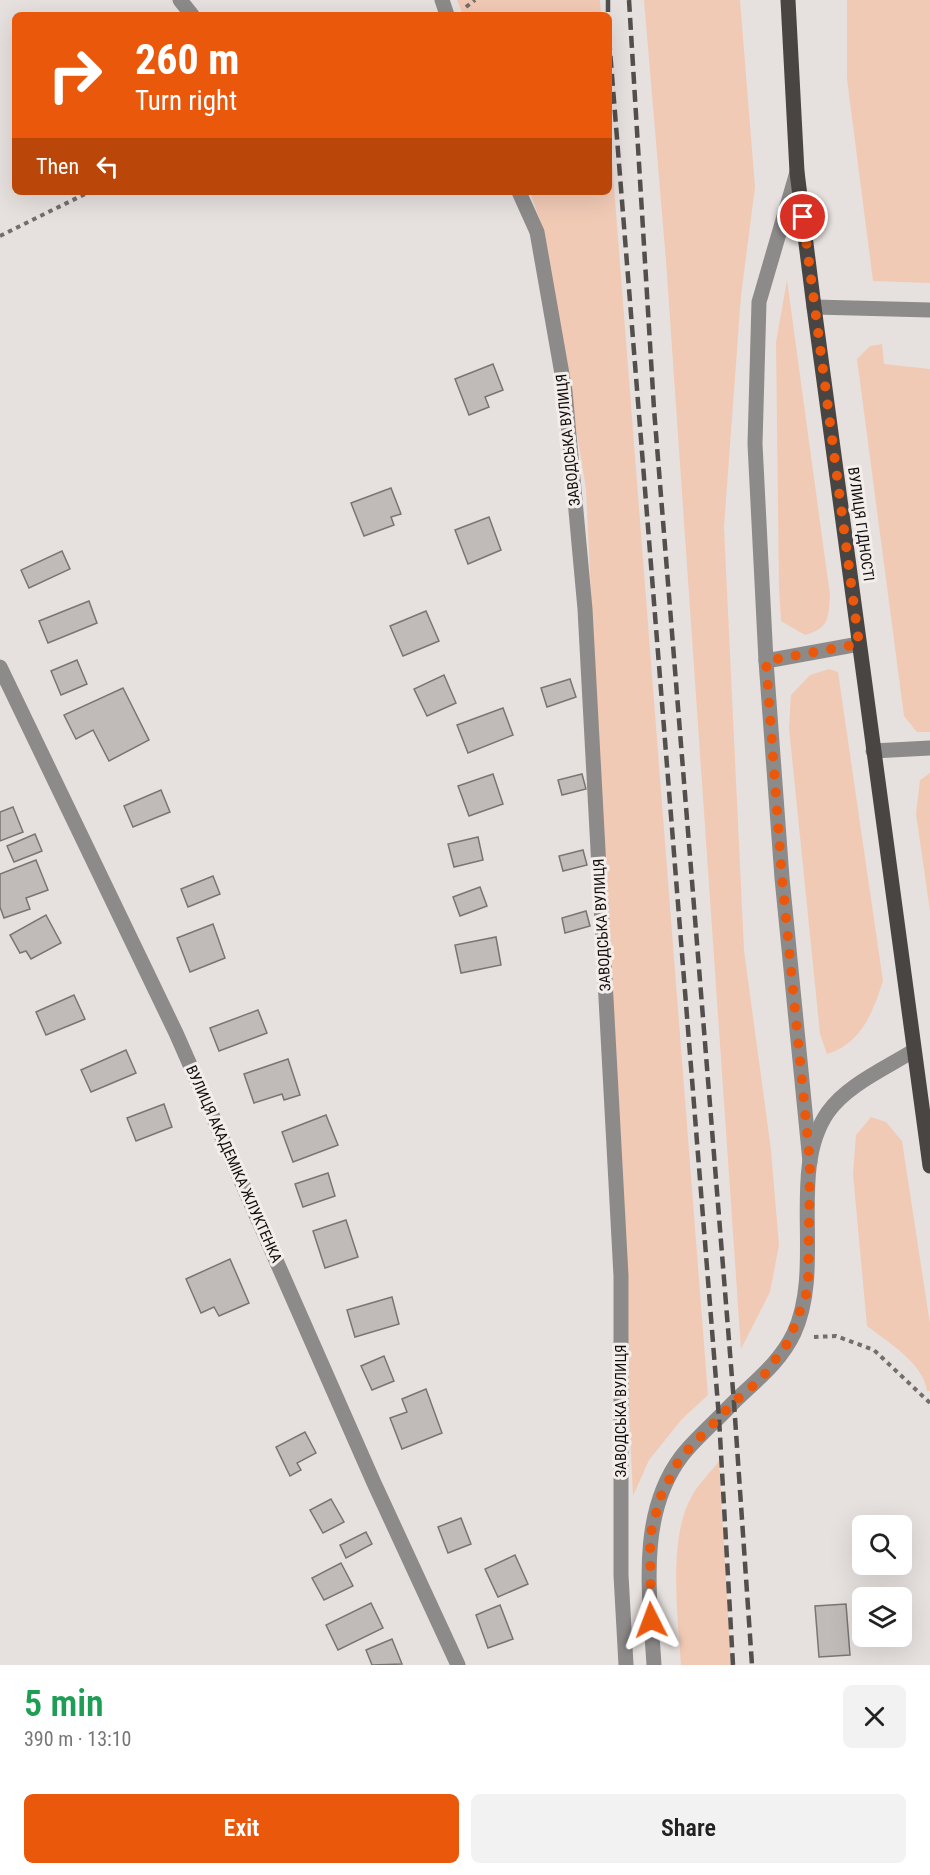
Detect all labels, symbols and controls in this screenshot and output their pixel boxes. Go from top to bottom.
text: 260 m [135,35,240,84]
icon: right [36,36,114,114]
text: Turn right [135,85,237,117]
icon: left [91,150,124,183]
text: Then [36,154,79,179]
pin [777,191,828,242]
icon: arrive [786,200,819,233]
street label: ЗАВОДСЬКА ВУЛИЦЯ [552,373,584,507]
street label: ВУЛИЦЯ ГІДНОСТІ [844,466,878,582]
street label: ЗАВОДСЬКА ВУЛИЦЯ [590,858,614,992]
street label: ВУЛИЦЯ АКАДЕМІКА ЖЛУКТЕНКА [182,1063,286,1266]
street label: ЗАВОДСЬКА ВУЛИЦЯ [612,1345,630,1477]
map controls [852,1515,912,1647]
button: search [852,1515,912,1575]
button: layers [852,1587,912,1647]
position arrow [619,1588,683,1652]
text: 5 min [24,1683,104,1725]
button: close [843,1685,906,1748]
text: 390 m · 13:10 [24,1727,131,1751]
button: Exit [24,1794,459,1863]
button: Share [471,1794,906,1863]

